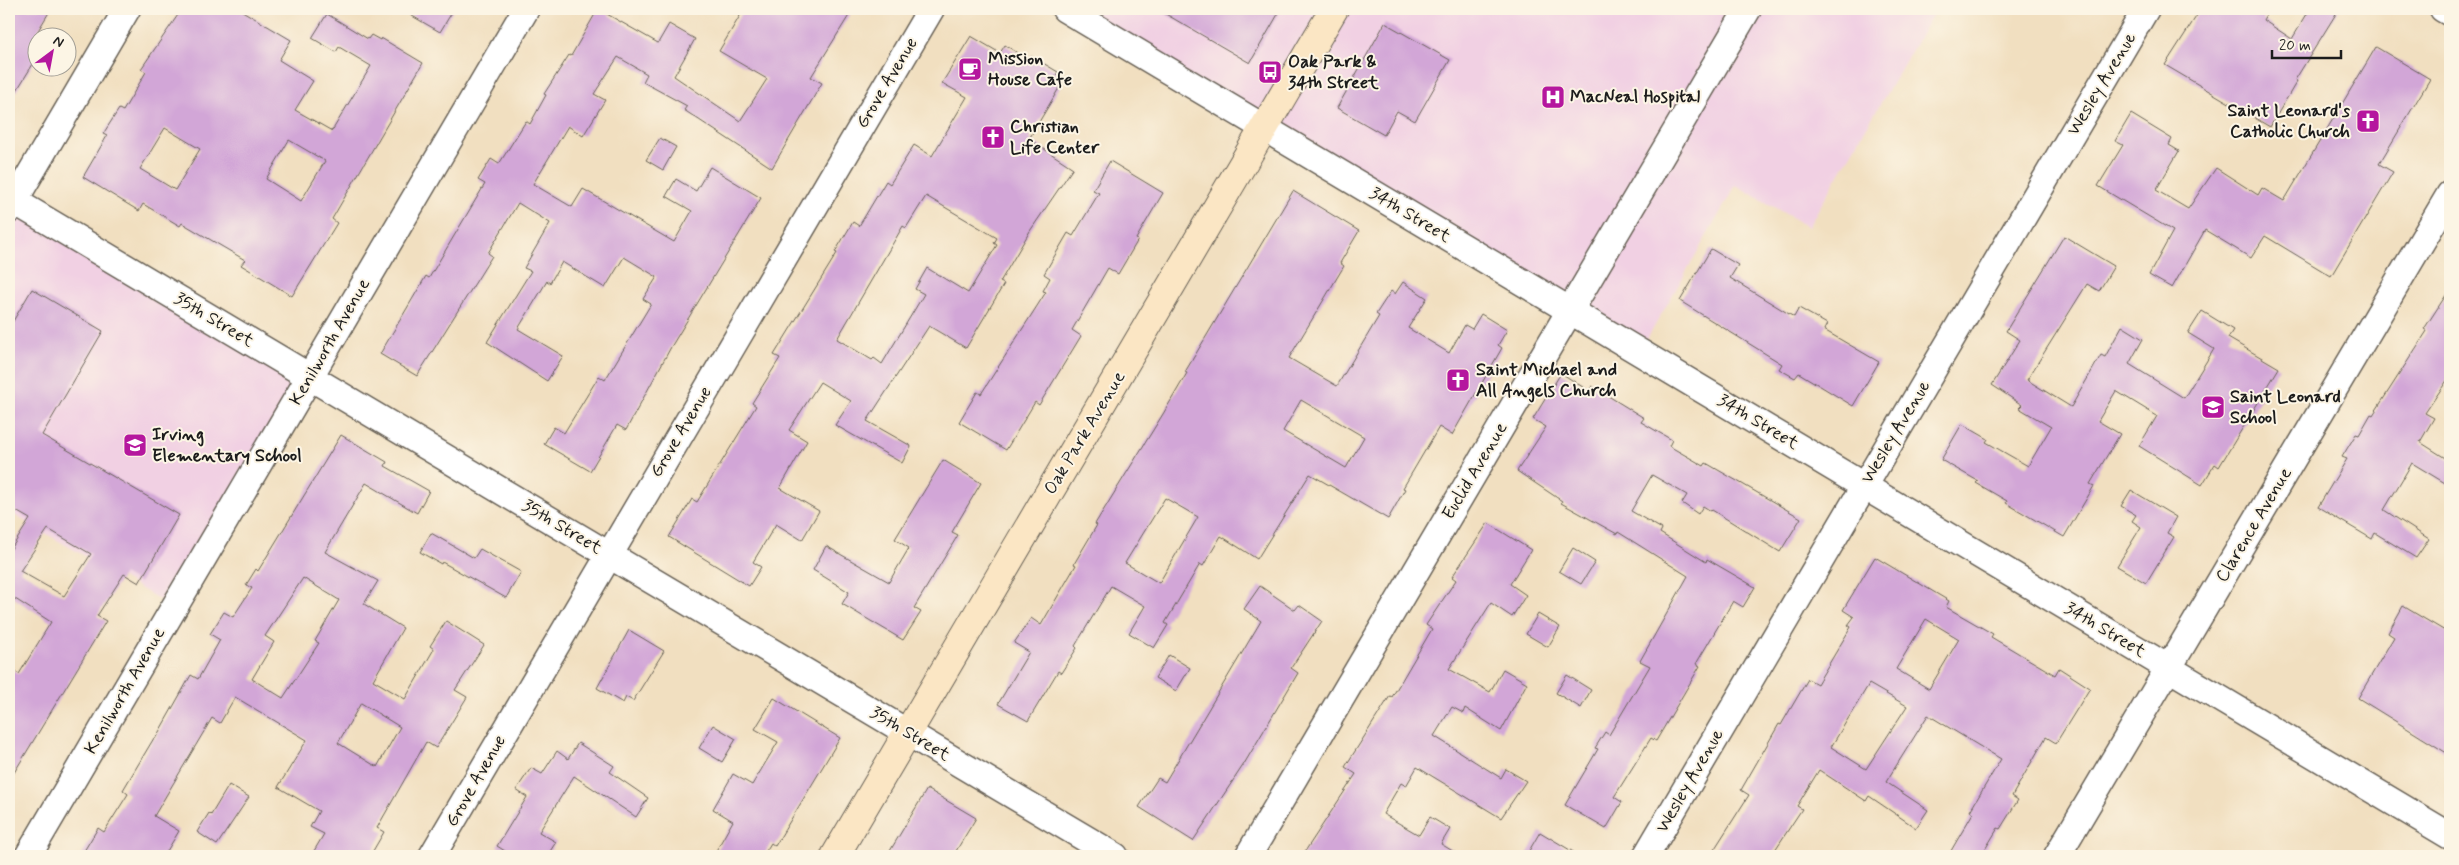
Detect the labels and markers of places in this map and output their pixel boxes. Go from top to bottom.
place label: Mission House Cafe [988,47,1072,92]
place label: Oak Park & 34th Street [1288,50,1379,95]
cafe icon: Mission House Cafe [957,56,983,82]
bus stop icon: Oak Park & 34th Street [1257,59,1283,85]
hospital icon: MacNeal Hospital [1540,84,1566,110]
place label: MacNeal Hospital [1570,85,1701,109]
place label: Saint Leonard's Catholic Church [2227,99,2350,144]
church icon: Saint Leonard's Catholic Church [2355,108,2381,134]
place label: Christian Life Center [1010,115,1100,160]
church icon: Christian Life Center [980,124,1006,150]
place label: Saint Michael and All Angels Church [1476,358,1617,403]
church icon: Saint Michael and All Angels Church [1445,367,1471,393]
place label: Saint Leonard School [2230,385,2341,430]
school or university icon: Saint Leonard School [2200,394,2226,420]
place label: Irving Elementary School [152,423,302,468]
school or university icon: Irving Elementary School [122,432,148,458]

